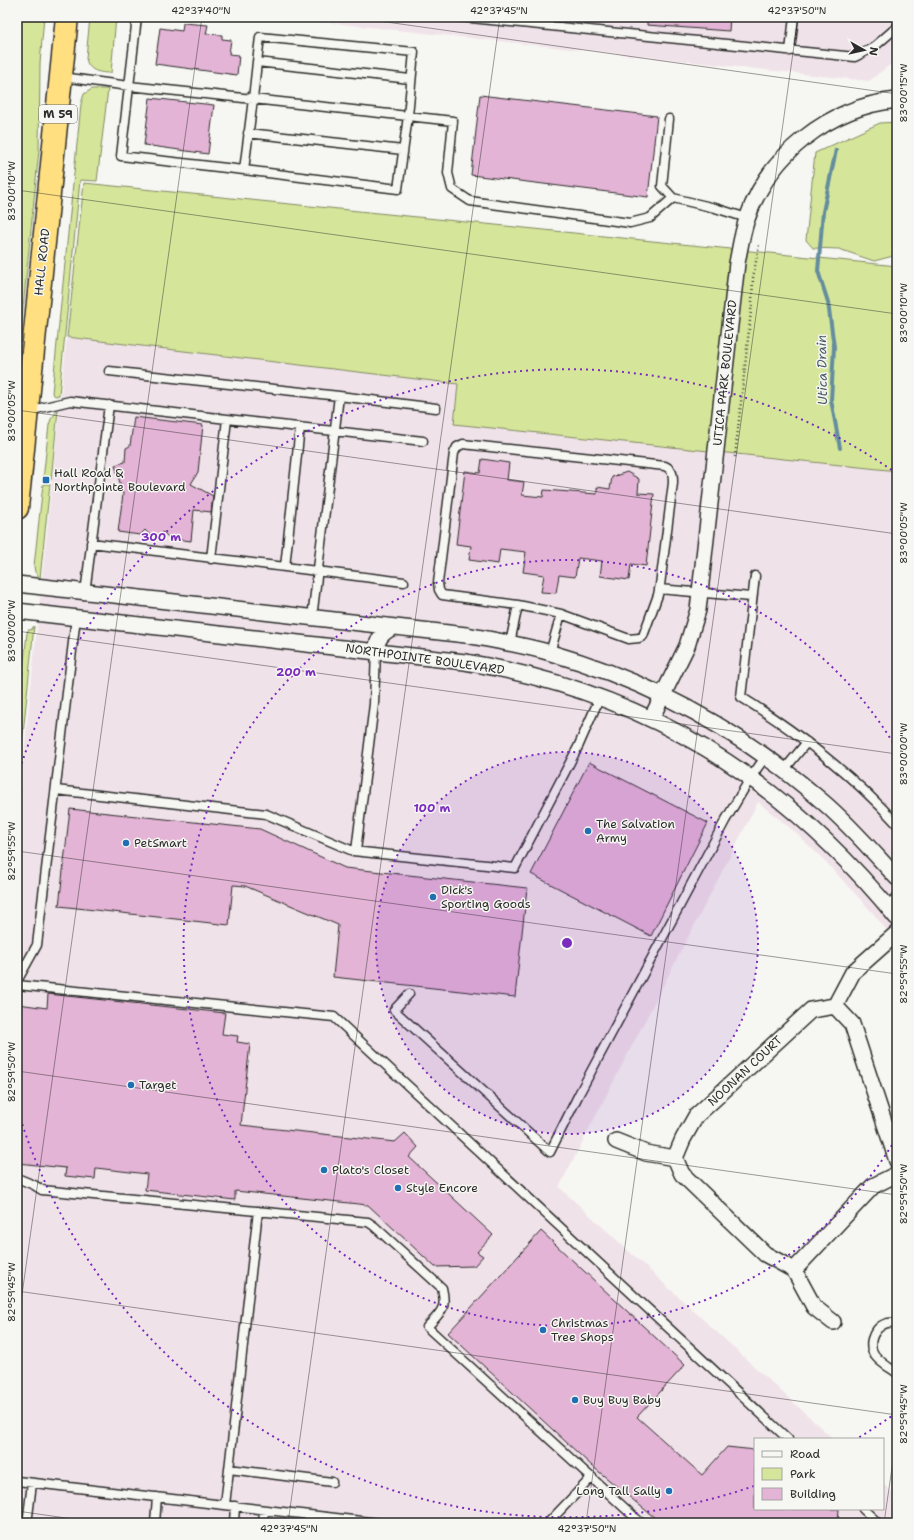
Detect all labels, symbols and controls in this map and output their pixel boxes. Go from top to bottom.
text: 42°37'40"N [171,4,231,17]
text: 42°37'45"N [470,4,528,17]
text: 42°37'50"N [768,4,826,17]
north arrow [844,30,884,70]
text: N [865,46,881,57]
text: 83°00'15"W [897,63,910,123]
road number: M 59 [39,105,77,123]
text: 83°00'10"W [5,161,18,221]
street label: HALL ROAD [31,227,53,296]
text: 83°00'10"W [897,283,910,343]
street label: UTICA PARK BOULEVARD [709,299,741,447]
water label: Utica Drain [813,335,831,405]
text: 83°00'05"W [5,380,18,442]
place label: Hall Road & Northpointe Boulevard [54,465,186,495]
marker: Hall Road & Northpointe Boulevard [41,475,51,485]
text: 83°00'05"W [897,502,910,564]
text: 300 m [141,529,181,545]
text: 83°00'00"W [5,599,18,662]
street label: NORTHPOINTE BOULEVARD [344,640,506,678]
text: 200 m [276,664,316,680]
text: 83°00'00"W [897,722,910,785]
text: 100 m [414,800,451,816]
place label: The Salvation Army [596,816,675,846]
text: 82°59'55"W [5,821,18,881]
marker: The Salvation Army [583,826,593,836]
place label: PetSmart [134,835,187,851]
marker: PetSmart [121,838,131,848]
place label: Dick's Sporting Goods [441,882,531,912]
marker: Dick's Sporting Goods [428,892,438,902]
centre of rings [560,936,574,950]
text: 82°59'55"W [897,944,910,1004]
street label: NOONAN COURT [704,1032,786,1110]
text: 82°59'50"W [5,1041,18,1102]
place label: Target [139,1077,177,1093]
marker: Target [126,1080,136,1090]
place label: Plato's Closet [332,1162,409,1178]
text: 82°59'50"W [897,1163,910,1224]
marker: Plato's Closet [319,1165,329,1175]
place label: Style Encore [406,1180,478,1196]
marker: Style Encore [393,1183,403,1193]
text: 82°59'45"W [5,1262,18,1322]
place label: Christmas Tree Shops [551,1315,614,1345]
marker: Christmas Tree Shops [538,1325,548,1335]
text: 82°59'45"W [897,1384,910,1444]
place label: Buy Buy Baby [583,1392,661,1408]
marker: Buy Buy Baby [570,1395,580,1405]
legend [754,1438,884,1510]
text: Road [790,1446,821,1462]
text: Park [790,1466,816,1482]
place label: Long Tall Sally [576,1483,661,1499]
marker: Long Tall Sally [664,1486,674,1496]
text: Building [790,1486,836,1502]
text: 42°37'45"N [260,1522,318,1535]
text: 42°37'50"N [558,1522,616,1535]

